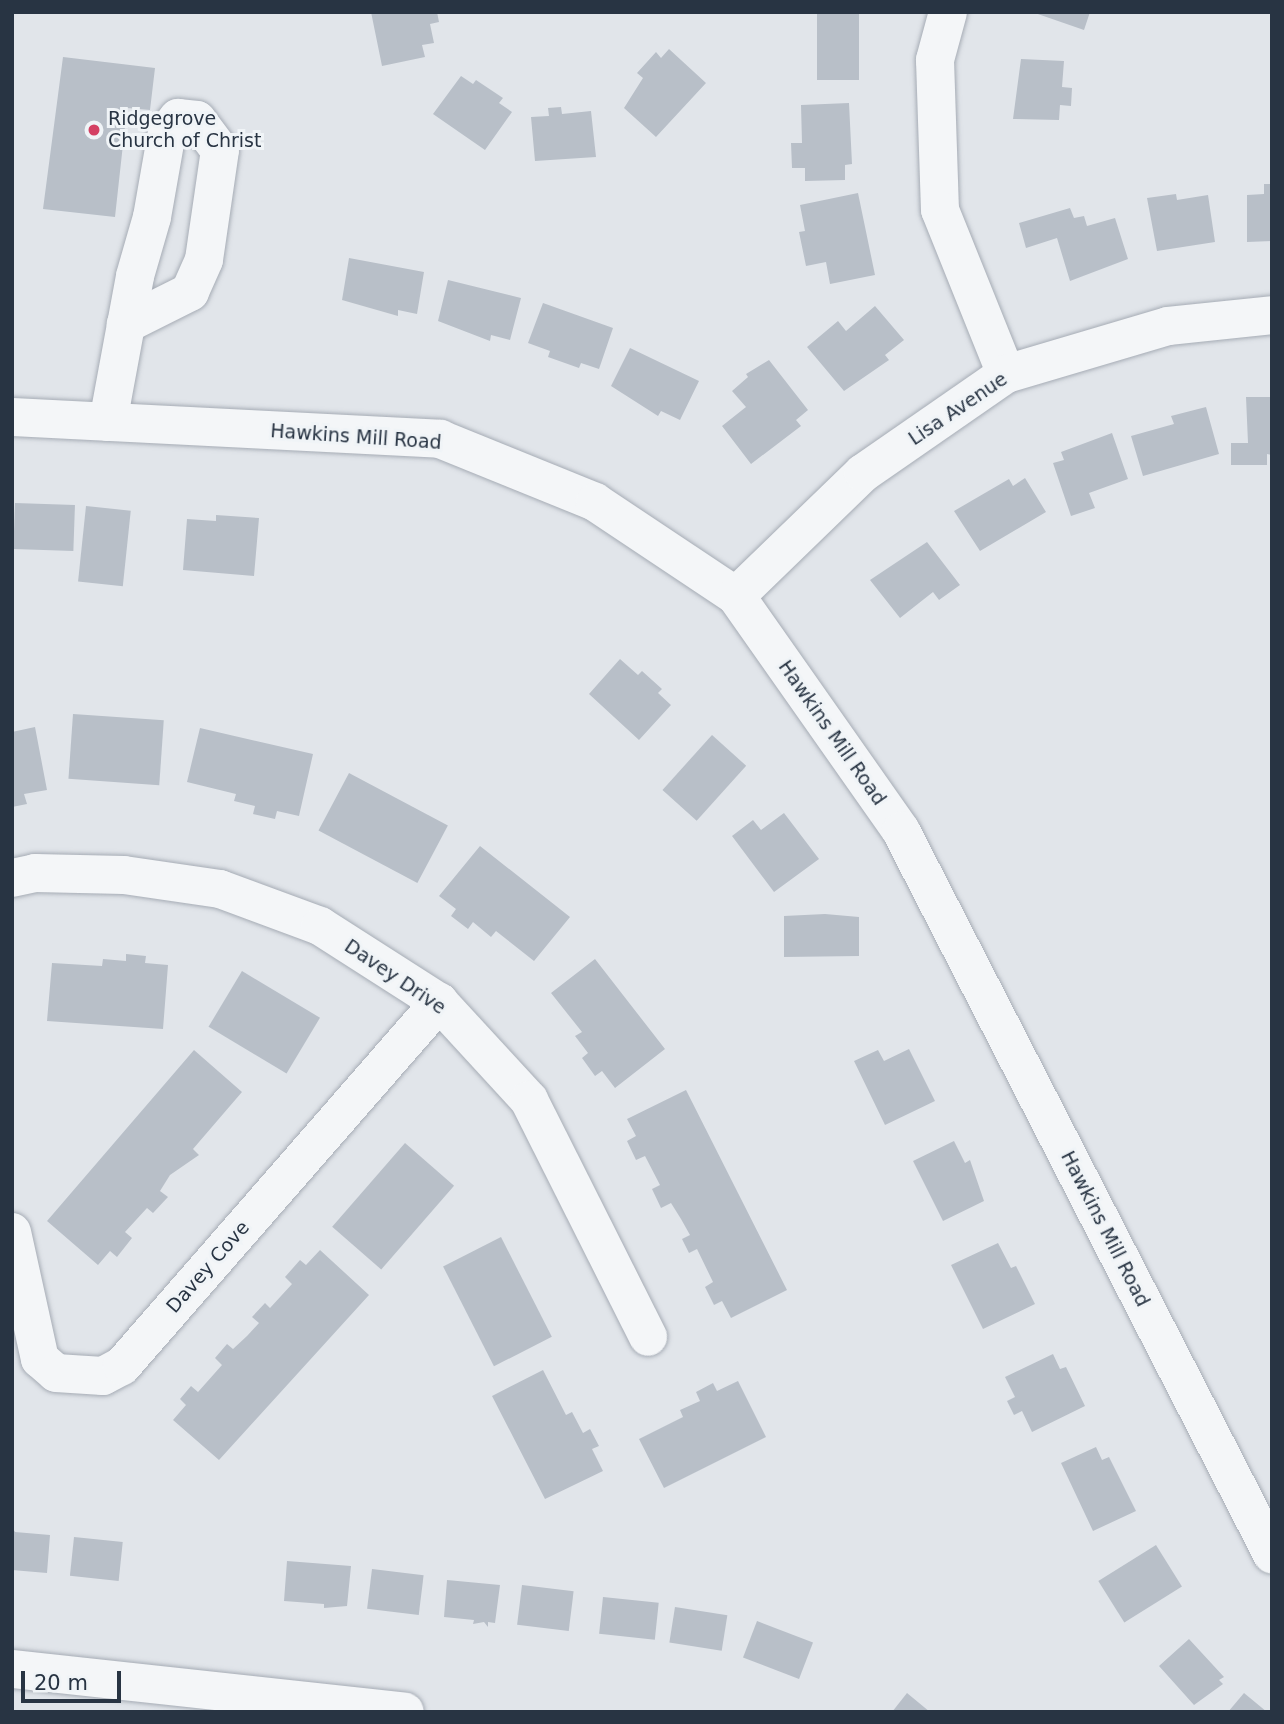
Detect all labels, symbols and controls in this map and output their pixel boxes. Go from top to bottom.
place label: Ridgegrove Church of Christ [108,108,261,152]
marker: Ridgegrove Church of Christ [86,122,102,138]
street label: Lisa Avenue [904,368,1012,450]
street label: Hawkins Mill Road [270,420,442,454]
street label: Hawkins Mill Road [773,656,891,810]
street label: Davey Drive [340,935,450,1019]
street label: Hawkins Mill Road [1056,1147,1154,1311]
street label: Davey Cove [162,1216,254,1318]
scale bar [24,1658,124,1702]
text: 20 m [34,1671,88,1695]

